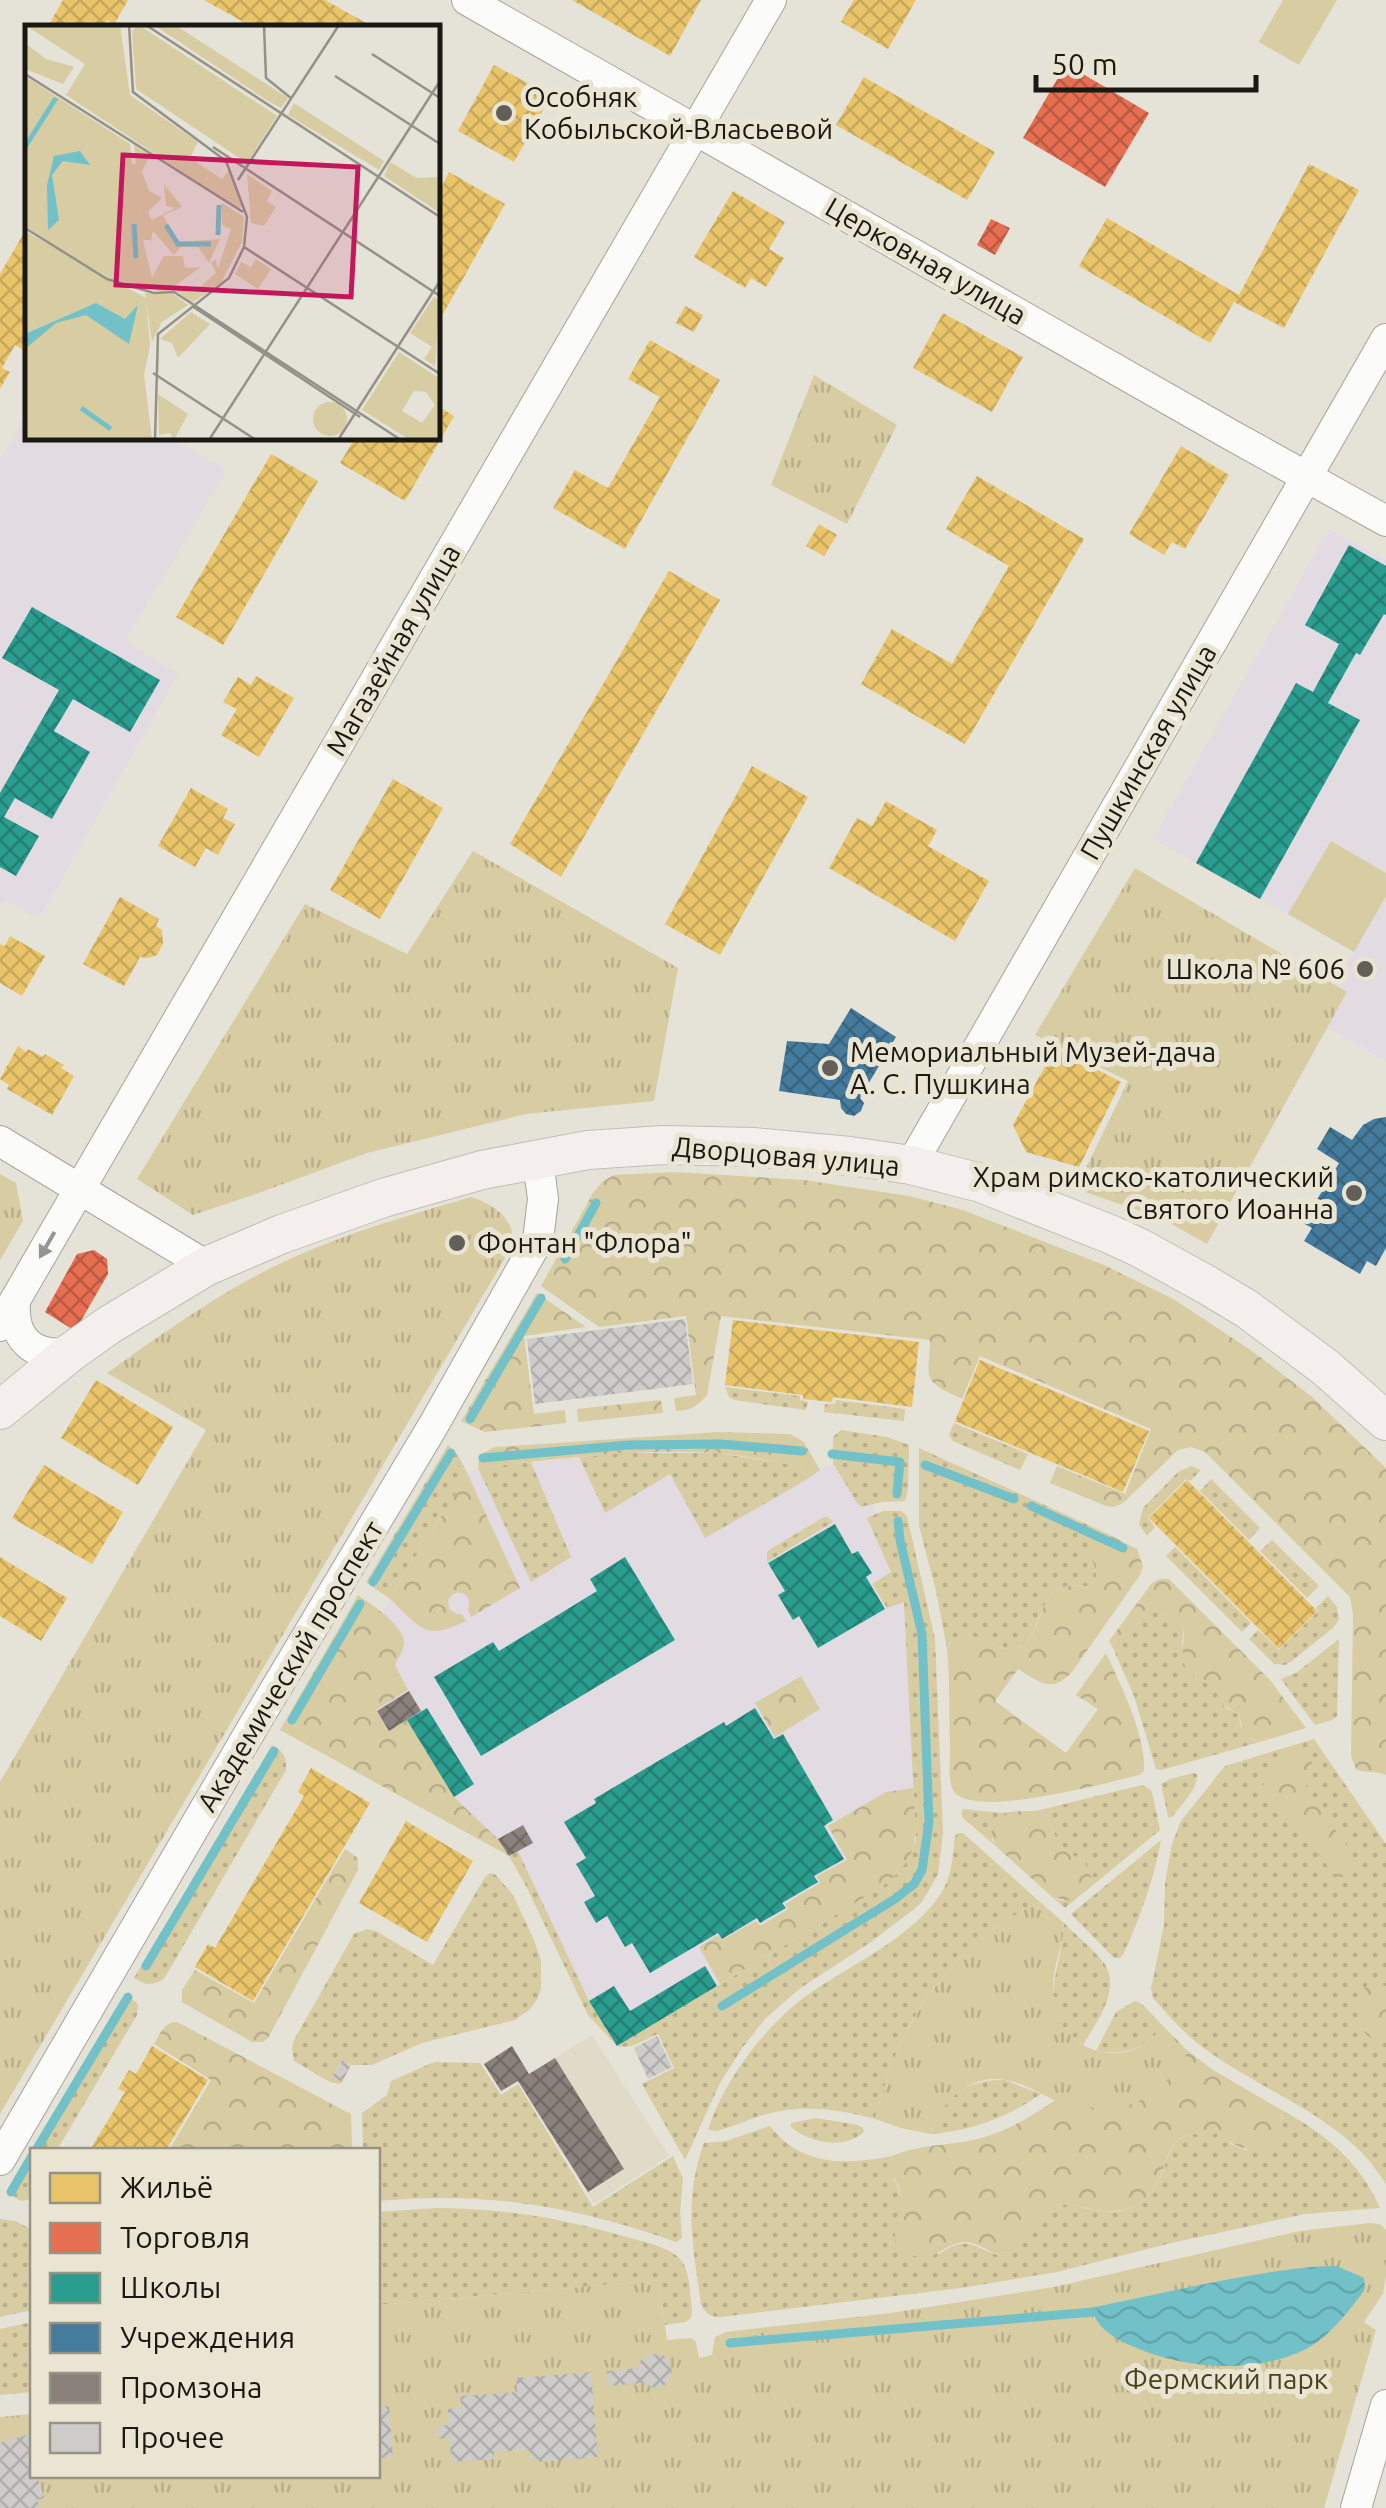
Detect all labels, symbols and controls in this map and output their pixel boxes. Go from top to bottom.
inset map [25,25,440,440]
scale bar [1036,30,1256,92]
text: 50 m [1051,47,1118,81]
place label: Особняк Кобыльской-Власьевой [524,81,833,144]
marker: Особняк Кобыльской-Власьевой [493,102,515,124]
street label: Церковная улица [821,191,1032,331]
street label: Магазейная улица [319,539,466,761]
street label: Пушкинская улица [1073,639,1222,865]
place label: Школа № 606 [1166,953,1345,984]
marker: Школа № 606 [1354,958,1376,980]
place label: Мемориальный Музей-дача А. С. Пушкина [850,1036,1216,1099]
marker: Мемориальный Музей-дача А. С. Пушкина [819,1057,841,1079]
street label: Дворцовая улица [671,1130,901,1181]
place label: Храм римско-католический Святого Иоанна [973,1161,1334,1224]
marker: Храм римско-католический Святого Иоанна [1343,1182,1365,1204]
place label: Фонтан "Флора" [477,1227,692,1258]
one-way arrow [39,1230,56,1259]
marker: Фонтан "Флора" [446,1232,468,1254]
street label: Академический проспект [190,1514,389,1817]
legend [30,2148,380,2478]
text: Жильё [120,2170,213,2204]
text: Торговля [120,2220,250,2254]
text: Школы [120,2270,221,2304]
text: Учреждения [120,2320,295,2354]
park label: Фермский парк [1124,2363,1328,2394]
text: Промзона [120,2370,262,2404]
text: Прочее [120,2420,225,2454]

